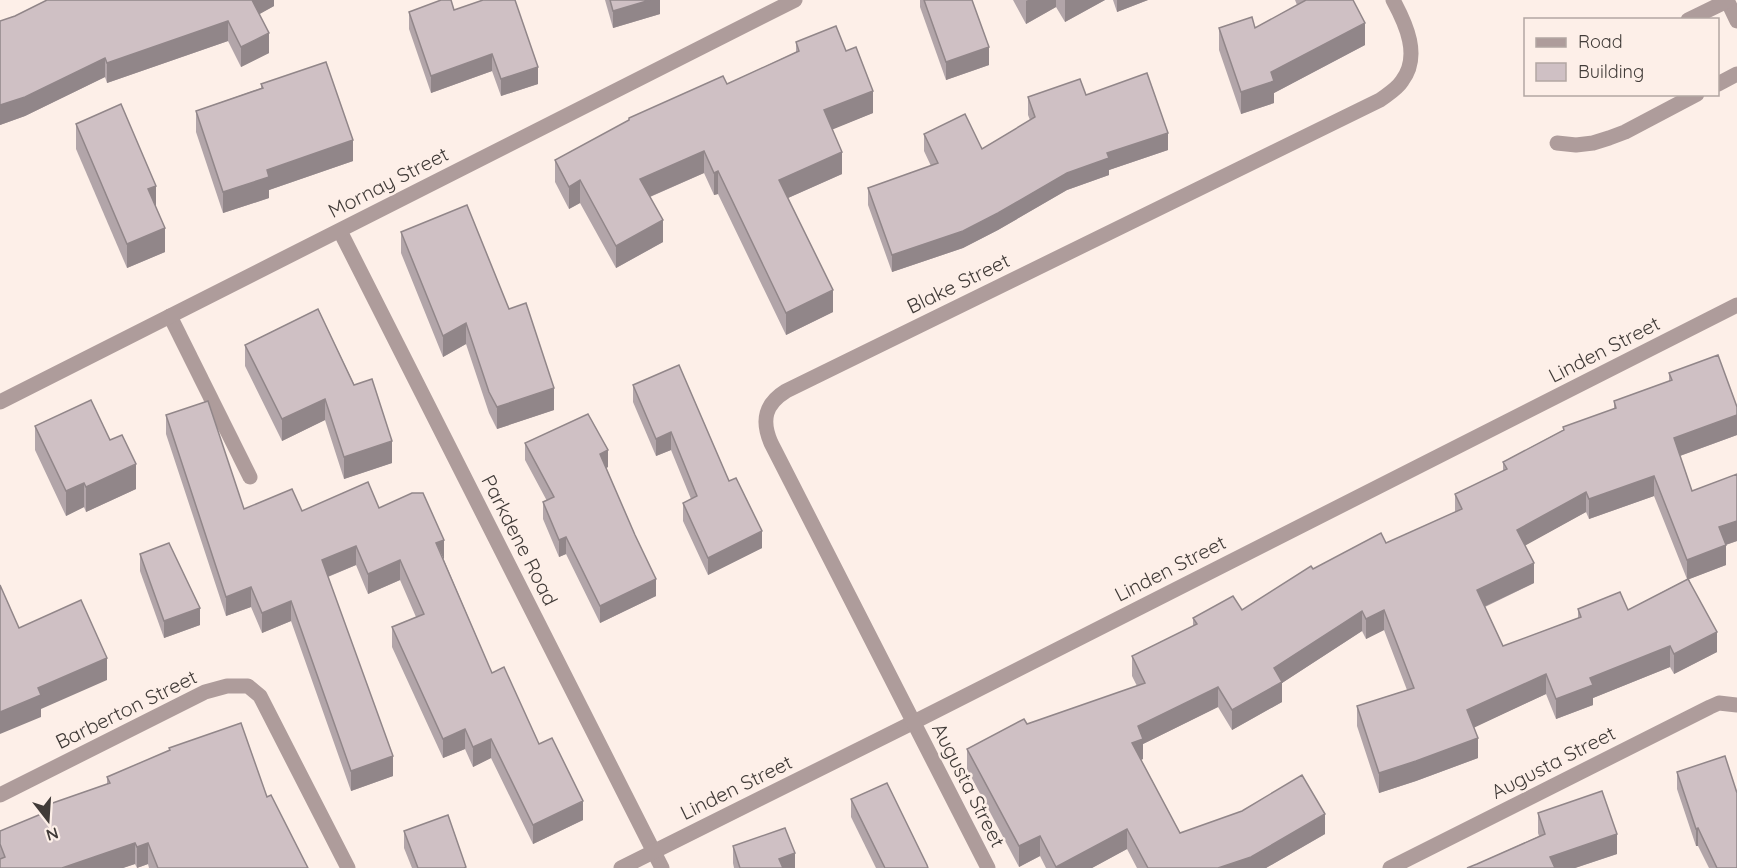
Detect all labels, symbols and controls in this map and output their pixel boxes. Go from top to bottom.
legend [1524,18,1719,96]
text: Road [1578,30,1623,53]
text: Building [1578,60,1644,83]
street label: Mornay Street [324,141,452,223]
street label: Blake Street [902,247,1014,319]
street label: Linden Street [1544,310,1664,388]
street label: Parkdene Road [476,470,564,610]
street label: Linden Street [1110,529,1230,607]
street label: Barberton Street [51,664,201,754]
street label: Augusta Street [927,719,1011,851]
street label: Augusta Street [1487,720,1619,804]
street label: Linden Street [676,749,796,825]
north arrow [18,790,78,850]
text: N [44,823,61,846]

